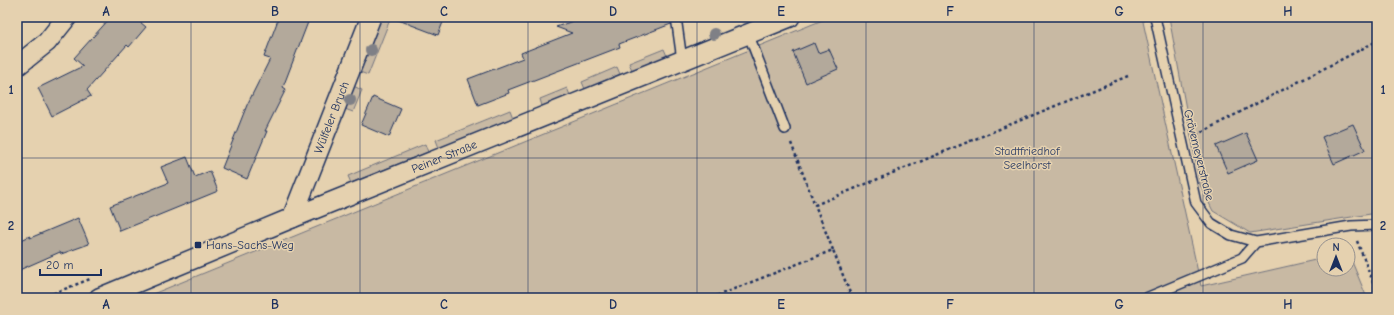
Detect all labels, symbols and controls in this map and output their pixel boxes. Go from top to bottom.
text: A [102,4,110,19]
text: B [271,4,279,19]
text: C [440,4,448,19]
text: D [609,4,617,19]
text: E [777,4,785,19]
text: F [946,4,954,19]
text: G [1114,4,1124,19]
text: H [1283,4,1293,19]
street label: Wülfeler Bruch [311,79,352,156]
text: 1 [8,82,14,97]
text: 1 [1380,82,1386,97]
street label: Grävemeyerstraße [1181,108,1217,202]
street label: Peiner Straße [409,137,479,176]
park label: Stadtfriedhof Seelhorst [995,144,1060,172]
text: 2 [8,218,14,233]
text: 2 [1380,218,1386,233]
north arrow [1316,237,1356,277]
place label: Hans-Sachs-Weg [206,238,294,252]
marker: Hans-Sachs-Weg [193,240,203,250]
text: N [1332,241,1340,254]
scale bar [40,251,101,277]
text: 20 m [46,258,74,272]
text: A [102,297,110,312]
text: B [271,297,279,312]
text: C [440,297,448,312]
text: D [609,297,617,312]
text: E [777,297,785,312]
text: F [946,297,954,312]
text: G [1114,297,1124,312]
text: H [1283,297,1293,312]

